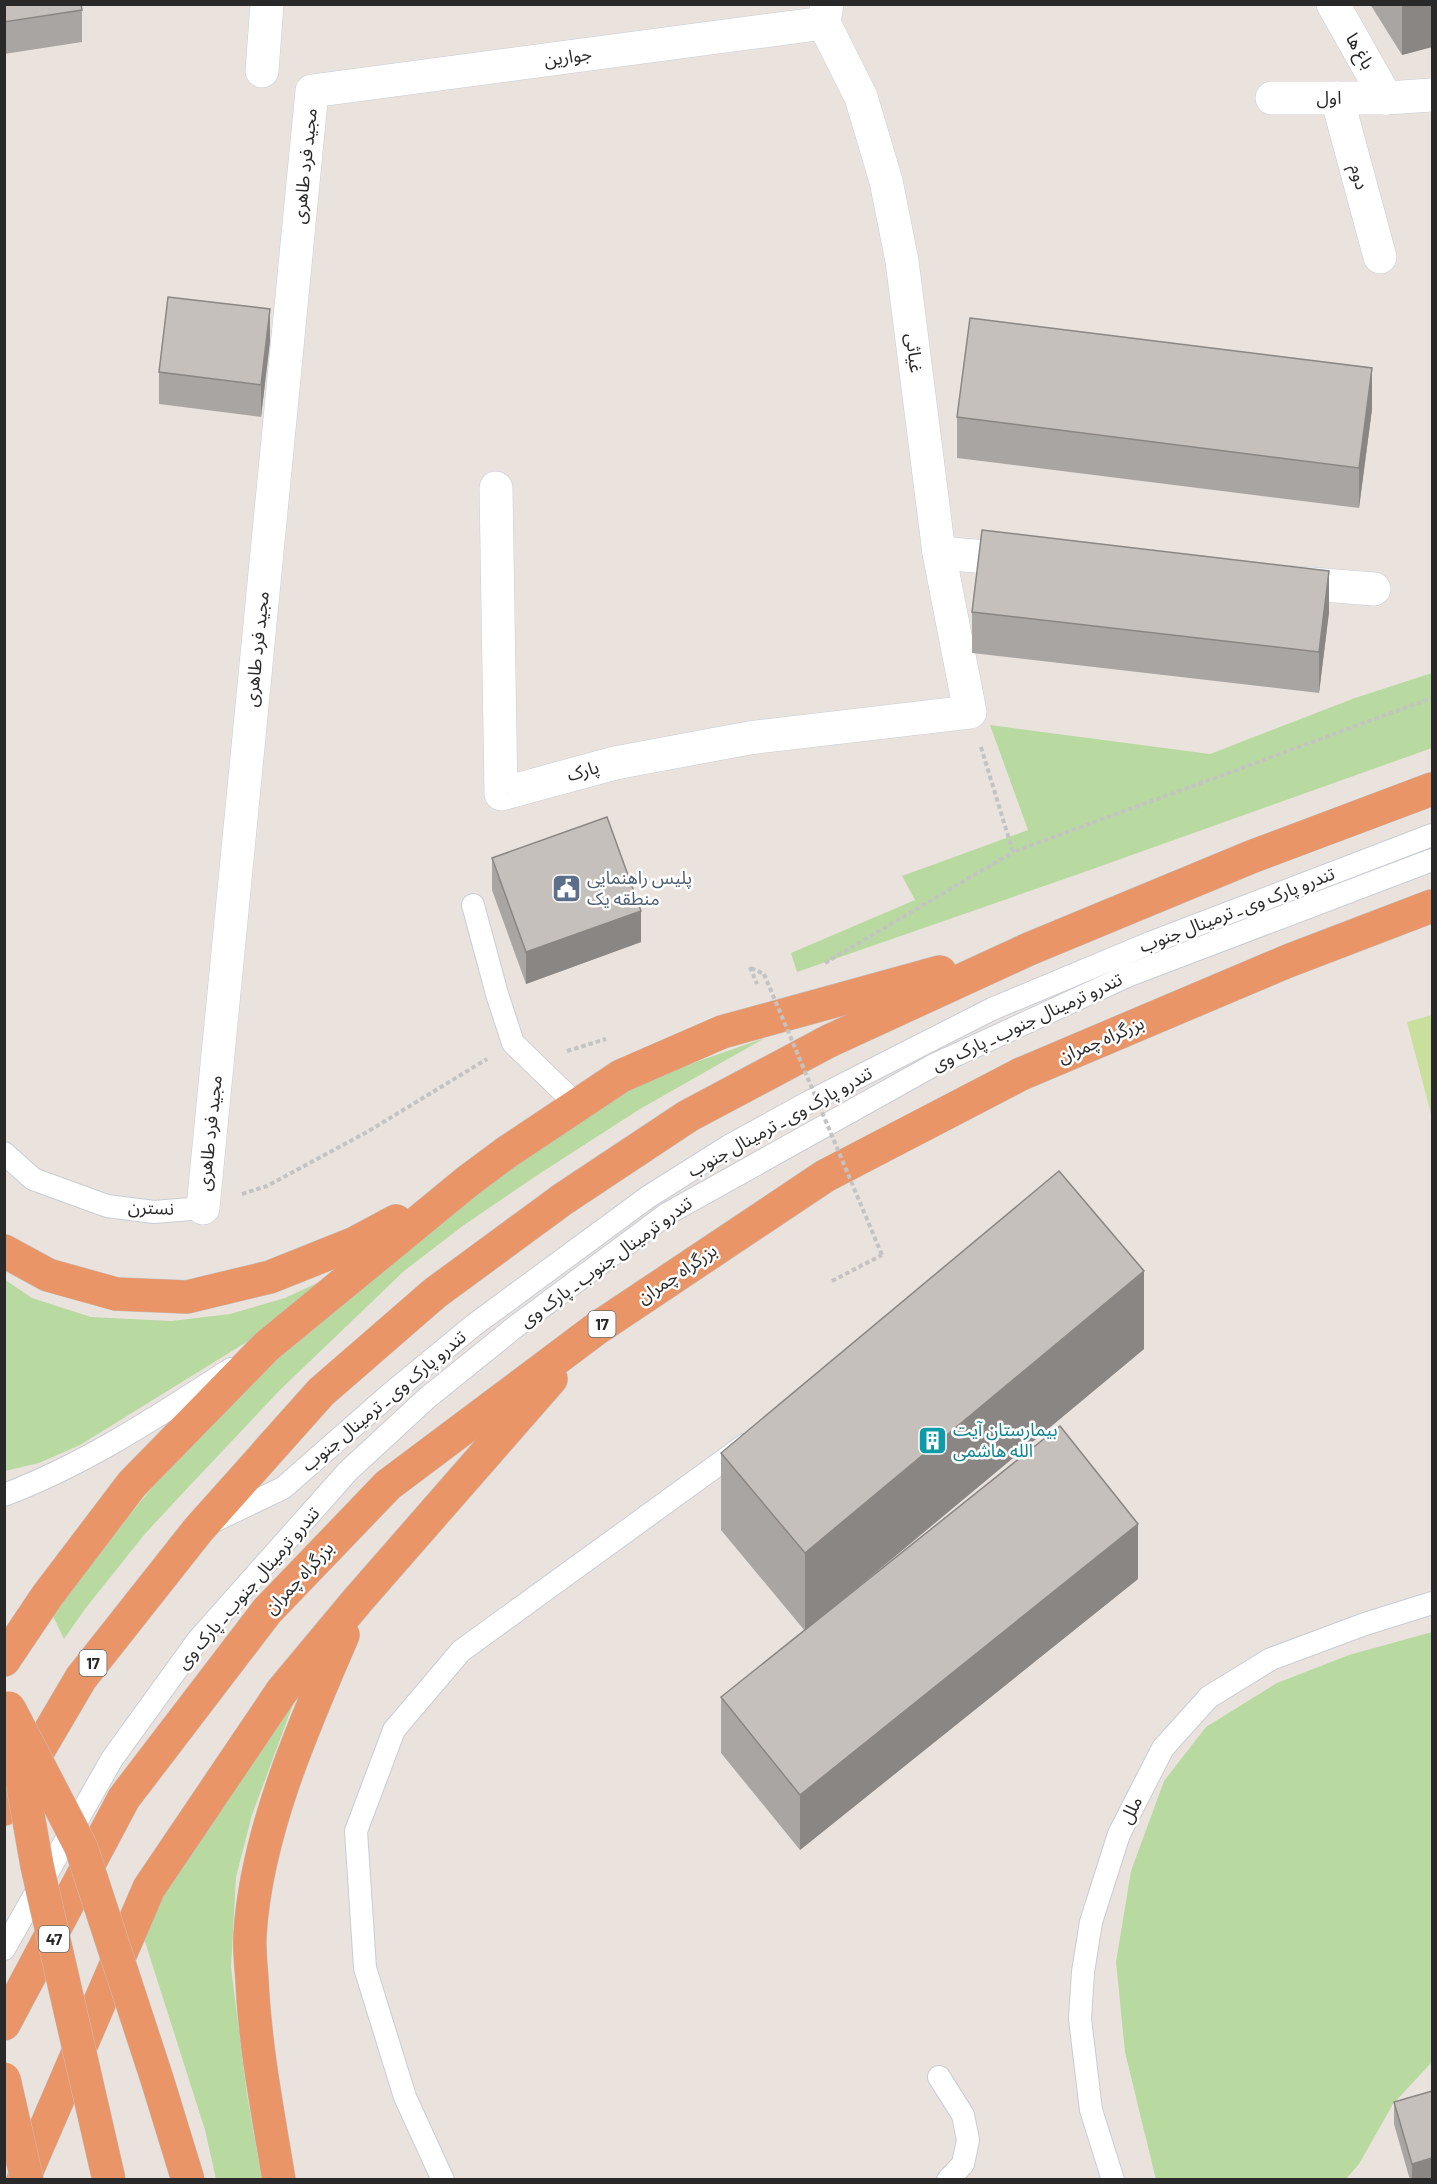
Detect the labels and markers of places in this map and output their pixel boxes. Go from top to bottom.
place label: پلیس راهنمایی منطقه یک [587,866,692,909]
public building icon: پلیس راهنمایی منطقه یک [550,872,582,904]
place label: بیمارستان آیت الله هاشمی [953,1418,1058,1462]
building icon: بیمارستان آیت الله هاشمی [916,1424,948,1456]

